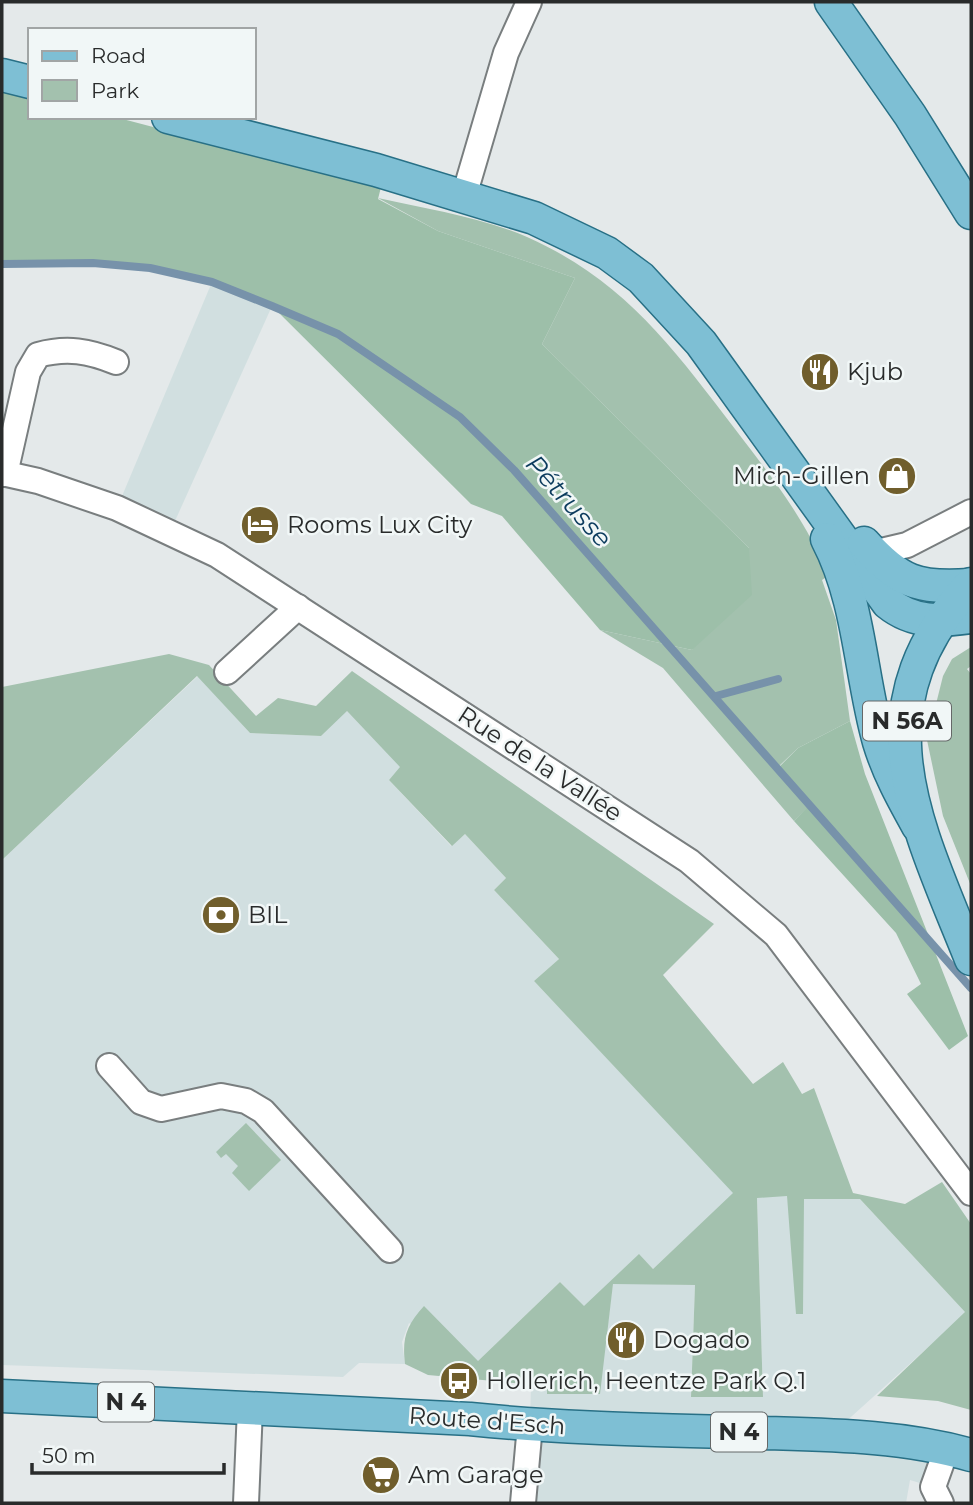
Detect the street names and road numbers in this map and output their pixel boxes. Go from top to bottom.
street label: Rue de la Vallée [453,700,628,827]
road number: N 56A [863,702,951,740]
road number: N 4 [98,1382,154,1422]
street label: Route d'Esch [408,1401,566,1440]
road number: N 4 [711,1413,767,1452]

